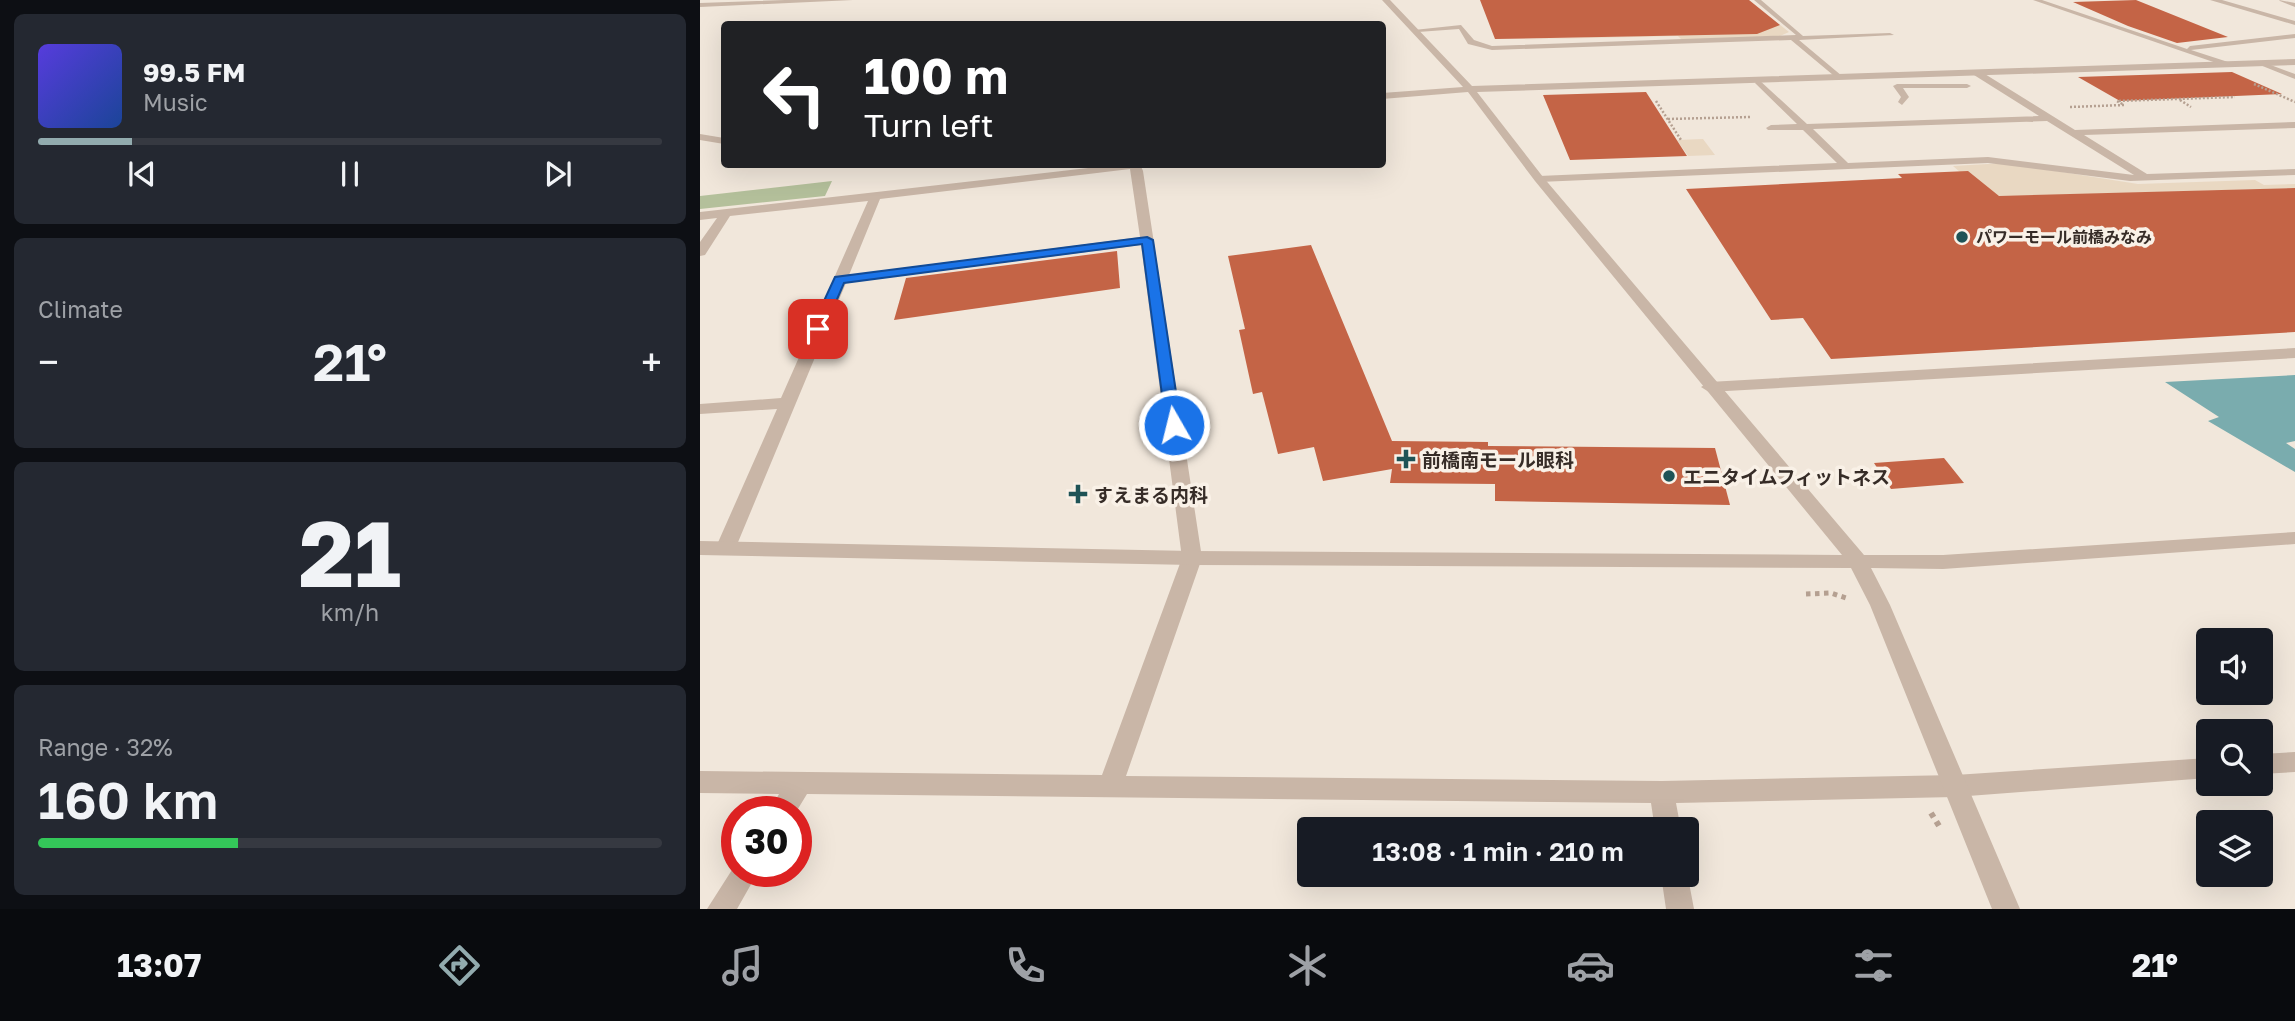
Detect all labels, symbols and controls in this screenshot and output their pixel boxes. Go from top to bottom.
text: 100 m [864,46,1008,105]
icon: left [749,49,840,140]
text: 99.5 FM [143,57,245,88]
text: Music [143,88,208,116]
text: Turn left [864,106,993,144]
icon: previous [123,155,161,193]
icon: pause [331,155,369,193]
icon: next [539,155,577,193]
place label: パワーモール前橋みなみ [1976,227,2152,247]
marker: パワーモール前橋みなみ [1954,229,1970,245]
text: Climate [38,295,123,323]
pin [788,299,848,359]
icon: arrive [799,310,837,348]
text: 21° [313,330,387,392]
text: − [38,339,59,384]
text: + [641,339,662,384]
position arrow [1137,388,1211,462]
place label: 前橋南モール眼科 [1422,448,1574,471]
marker: 前橋南モール眼科 [1396,449,1416,469]
place label: エニタイムフィットネス [1683,465,1890,488]
marker: エニタイムフィットネス [1661,468,1677,484]
place label: すえまる内科 [1094,483,1208,506]
marker: すえまる内科 [1068,484,1088,504]
text: 21 [299,498,401,607]
text: km/h [321,598,379,626]
map controls [2196,628,2273,887]
button: sound [2196,628,2273,705]
button: search [2196,719,2273,796]
text: Range · 32% [38,733,173,761]
text: 160 km [38,768,218,830]
speed limit sign: 30 [721,796,812,887]
button: layers [2196,810,2273,887]
text: 13:08 · 1 min · 210 m [1372,836,1624,867]
icon: directions [435,941,484,990]
icon: music [718,941,767,990]
icon: phone [1001,941,1050,990]
icon: climate [1283,941,1332,990]
icon: car [1566,941,1615,990]
icon: filters [1849,941,1898,990]
text: 13:07 [117,946,201,984]
text: 21° [2132,946,2178,984]

